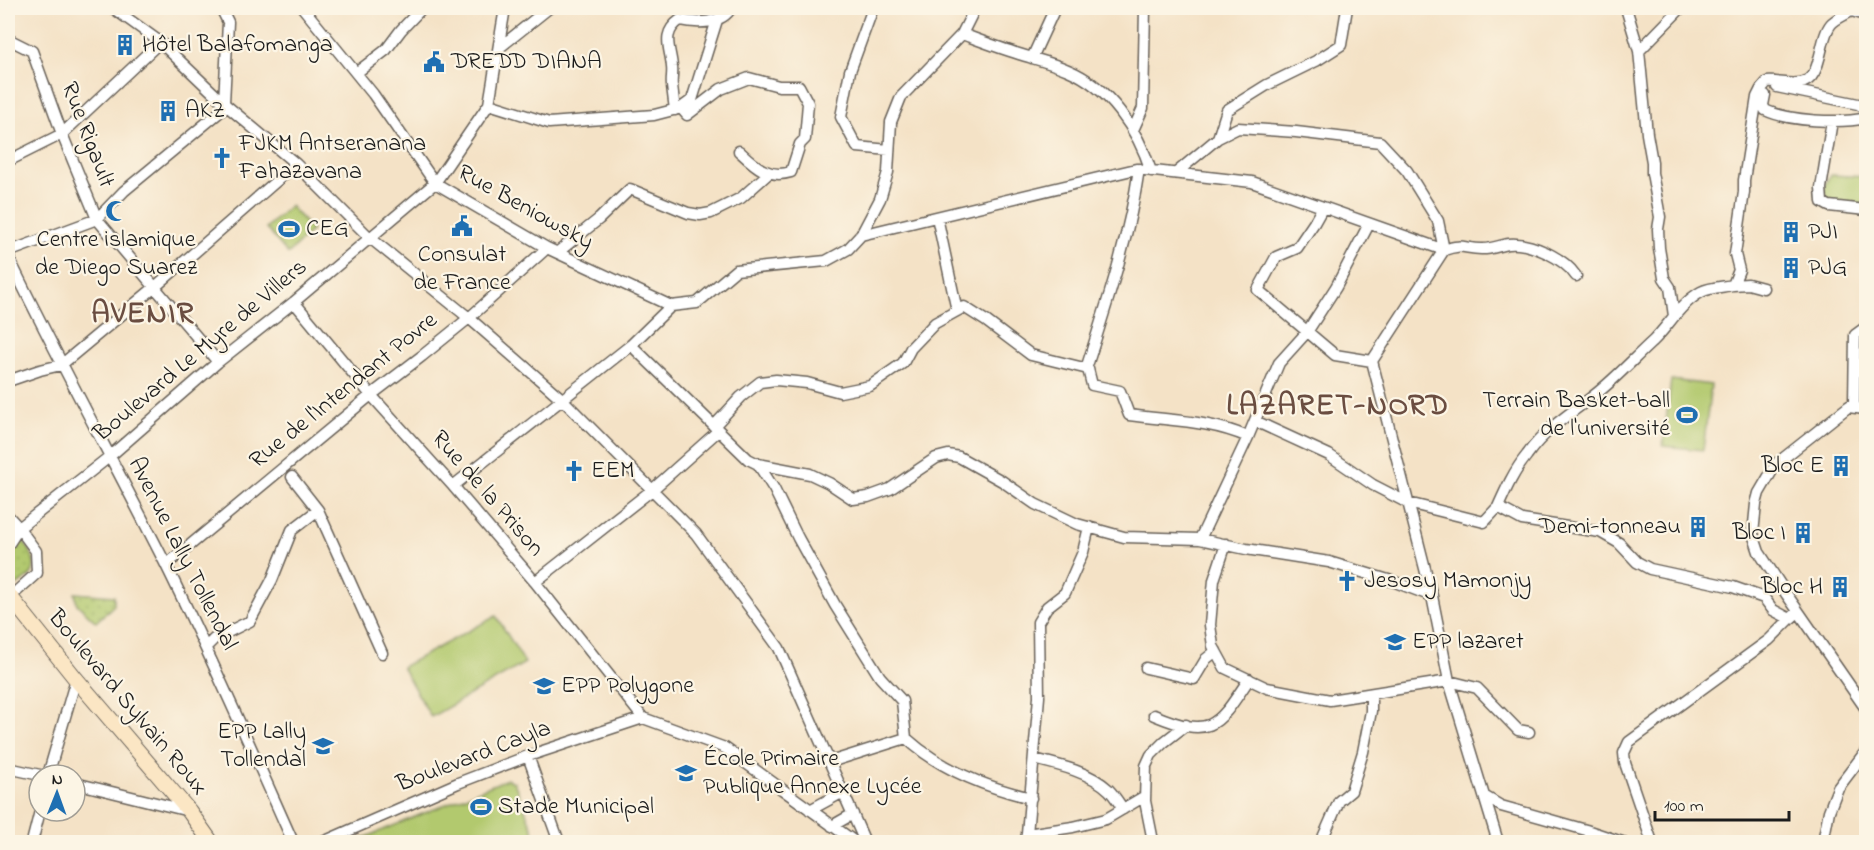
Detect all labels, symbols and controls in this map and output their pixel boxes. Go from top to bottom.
place label: Hôtel Balafomanga [142,28,333,63]
building icon: Hôtel Balafomanga [113,33,137,57]
place label: DREDD DIANA [450,45,602,80]
public building icon: DREDD DIANA [422,50,446,74]
street label: Rue Rigault [51,77,123,193]
place label: AKZ [185,94,225,129]
building icon: AKZ [156,99,180,123]
place label: FJKM Antseranana Fahazavana [238,127,426,190]
church icon: FJKM Antseranana Fahazavana [210,146,234,170]
street label: Rue Beniowsky [450,156,600,261]
mosque icon: Centre islamique de Diego Suarez [104,199,128,223]
place label: CEG [306,212,349,247]
public building icon: Consulat de France [450,214,474,238]
place label: PJI [1808,215,1838,250]
sports icon: CEG [277,217,301,241]
building icon: PJI [1779,220,1803,244]
place label: Centre islamique de Diego Suarez [35,223,198,286]
place label: Consulat de France [413,238,511,301]
street label: Boulevard Le Myre de Villers [86,251,316,452]
place label: PJG [1808,251,1847,286]
building icon: PJG [1779,256,1803,280]
district label: AVENIR [91,293,195,337]
street label: Rue de l'Intendant Povre [242,304,446,478]
place label: Terrain Basket-ball de l'université [1482,384,1670,447]
district label: LAZARET-NORD [1226,385,1450,429]
sports icon: Terrain Basket-ball de l'université [1675,403,1699,427]
street label: Rue de la Prison [422,423,552,565]
place label: Bloc E [1761,449,1824,484]
street label: Avenue Lally Tollendal [117,451,246,657]
place label: EEM [591,454,635,489]
building icon: Bloc E [1829,454,1853,478]
church icon: EEM [562,459,586,483]
place label: Demi-tonneau [1538,510,1681,545]
building icon: Demi-tonneau [1686,515,1710,539]
place label: Bloc I [1731,516,1786,551]
building icon: Bloc I [1791,521,1815,545]
place label: Jesosy Mamonjy [1364,564,1531,600]
church icon: Jesosy Mamonjy [1335,569,1359,593]
place label: Bloc H [1760,570,1823,605]
building icon: Bloc H [1828,575,1852,599]
street label: Boulevard Sylvain Roux [37,602,215,804]
place label: EPP lazaret [1412,625,1524,660]
school or university icon: EPP lazaret [1383,630,1407,654]
place label: EPP Polygone [561,669,694,705]
school or university icon: EPP Polygone [532,674,556,698]
street label: Boulevard Cayla [391,712,557,804]
place label: EPP Lally Tollendal [217,715,306,778]
school or university icon: EPP Lally Tollendal [311,734,335,758]
place label: École Primaire Publique Annexe Lycée [703,742,922,806]
school or university icon: École Primaire Publique Annexe Lycée [674,761,698,785]
north arrow [27,763,87,823]
text: N [52,768,63,792]
scale bar [1655,784,1788,822]
place label: Stade Municipal [498,790,654,825]
text: 100 m [1664,794,1704,820]
sports icon: Stade Municipal [469,795,493,819]

